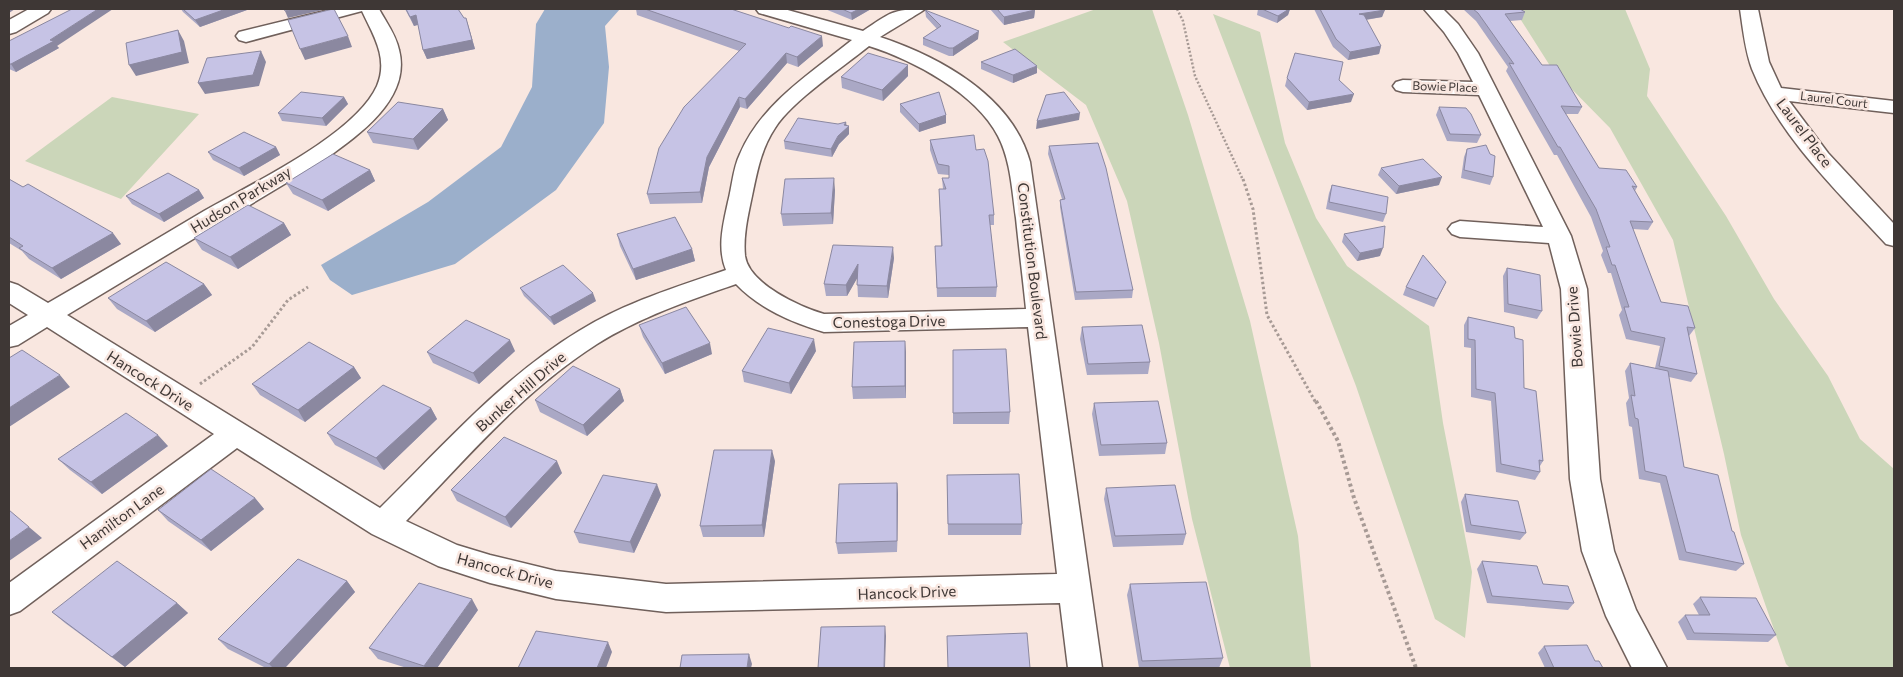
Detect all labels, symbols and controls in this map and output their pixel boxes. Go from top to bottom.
street label: Bowie Place [1412,78,1478,94]
street label: Laurel Court [1800,88,1869,110]
street label: Laurel Place [1773,94,1837,170]
street label: Hudson Parkway [187,162,294,236]
street label: Constitution Boulevard [1014,181,1052,340]
street label: Bowie Drive [1562,286,1586,368]
street label: Conestoga Drive [833,311,945,331]
street label: Hancock Drive [104,346,197,414]
street label: Bunker Hill Drive [472,347,569,435]
street label: Hamilton Lane [76,480,167,553]
street label: Hancock Drive [455,549,555,592]
street label: Hancock Drive [857,581,957,603]

